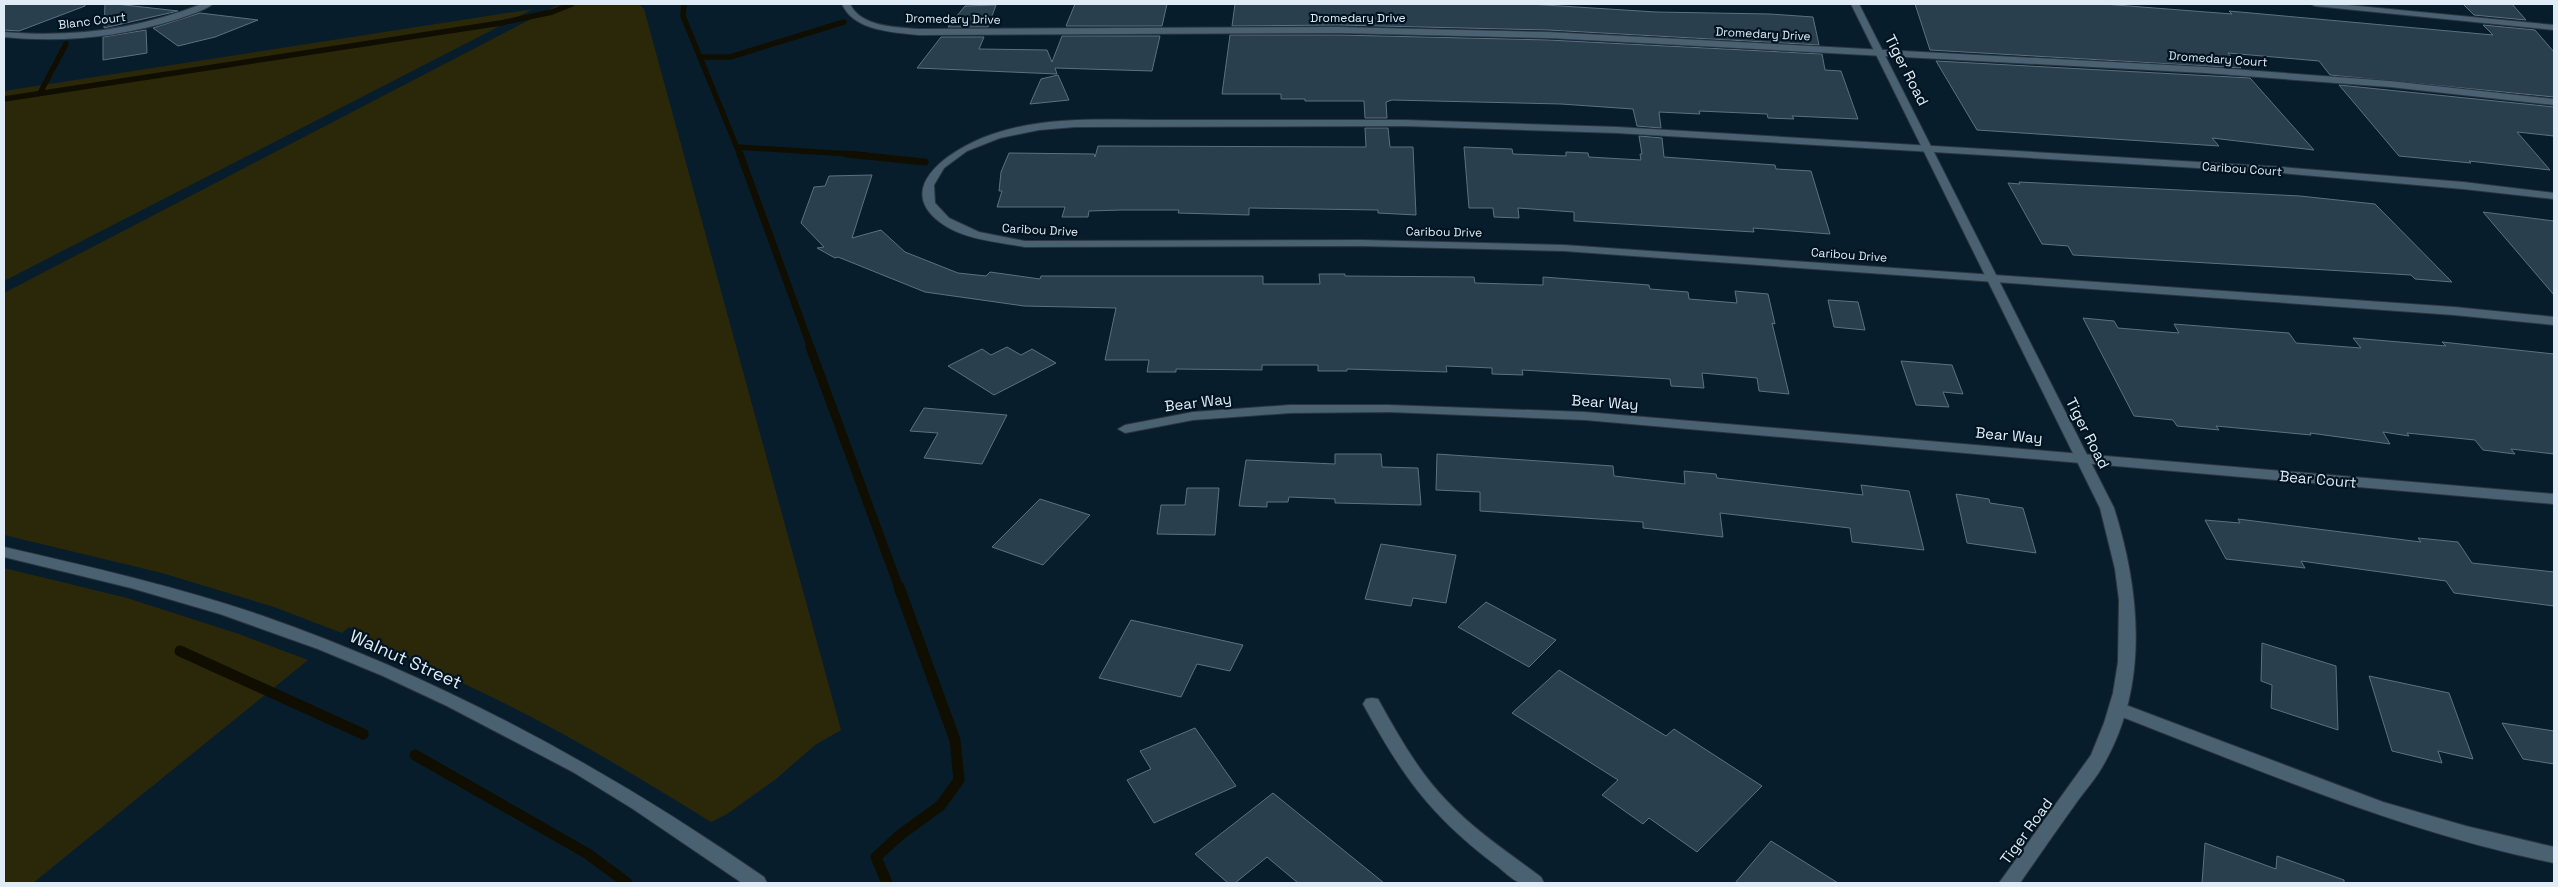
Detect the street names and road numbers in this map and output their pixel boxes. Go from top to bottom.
street label: Blanc Court [57,9,127,33]
street label: Dromedary Drive [905,10,1001,28]
street label: Dromedary Drive [1310,10,1406,26]
street label: Dromedary Drive [1715,24,1811,44]
street label: Tiger Road [1881,31,1933,109]
street label: Dromedary Court [2168,48,2268,70]
street label: Caribou Court [2201,158,2283,180]
street label: Caribou Drive [1001,220,1079,240]
street label: Caribou Drive [1406,223,1482,241]
street label: Caribou Drive [1810,244,1888,266]
street label: Bear Way [1163,388,1233,416]
street label: Bear Way [1571,390,1639,414]
street label: Tiger Road [2062,394,2114,472]
street label: Bear Way [1975,423,2043,447]
street label: Bear Court [2279,466,2358,492]
street label: Walnut Street [346,624,466,694]
street label: Tiger Road [1996,794,2056,868]

